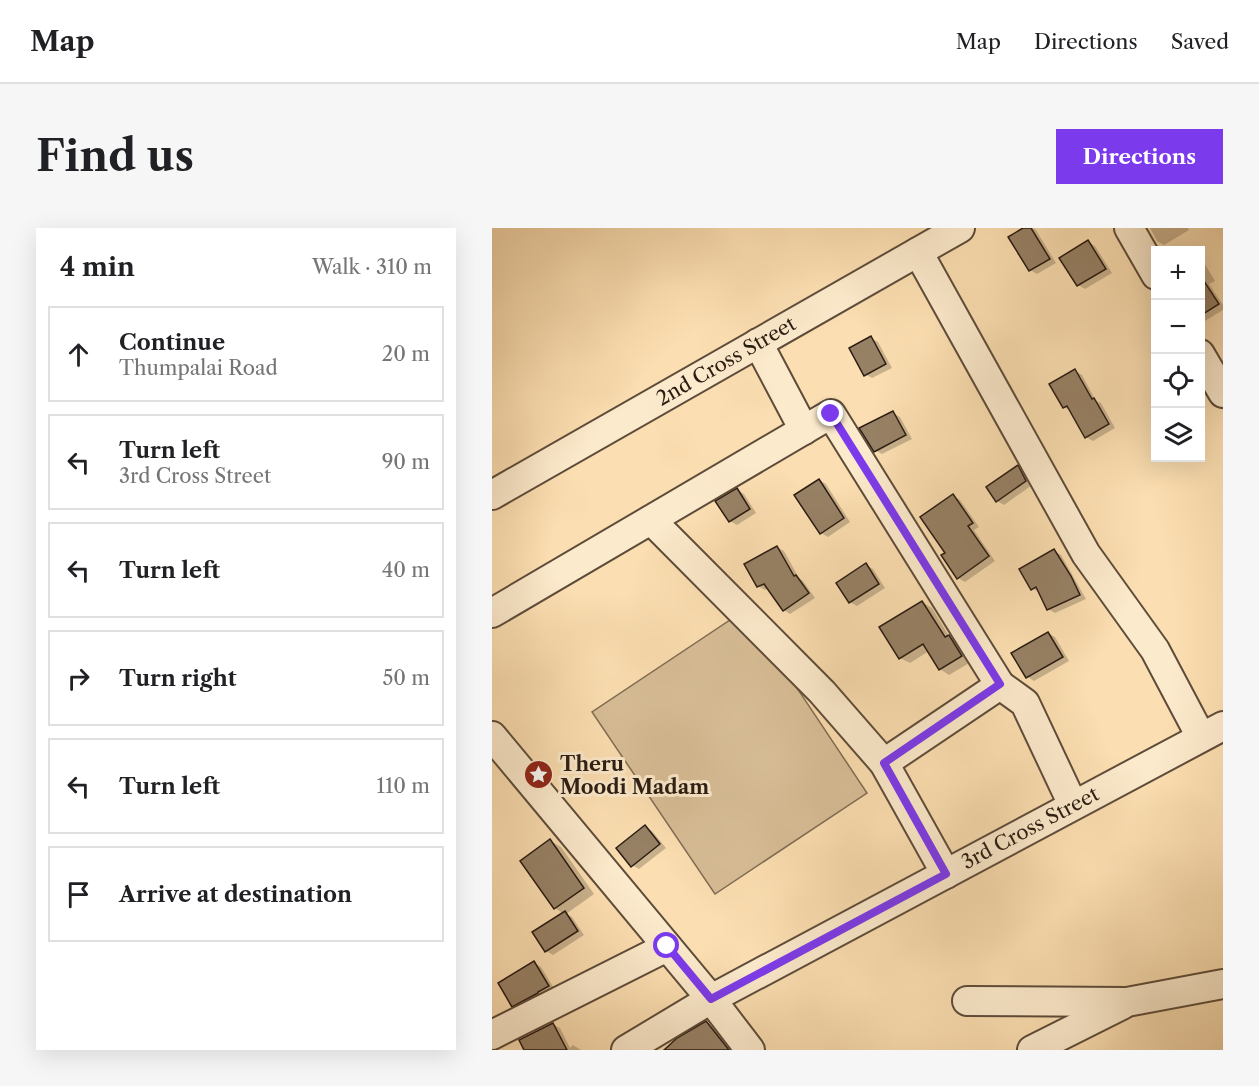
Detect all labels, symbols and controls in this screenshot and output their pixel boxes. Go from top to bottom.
text: Map [30,24,94,58]
text: Map [956,29,1001,54]
text: Directions [1034,29,1138,54]
text: Saved [1171,29,1229,54]
button: Directions [1056,129,1223,184]
text: Find us [36,130,194,182]
map controls [1151,246,1205,462]
button: + [1151,246,1205,300]
text: 4 min [60,251,135,283]
text: Walk · 310 m [312,255,432,279]
button: − [1151,300,1205,354]
street label: 2nd Cross Street [652,311,800,411]
text: Continue [119,329,225,356]
icon: ahead [62,338,95,371]
text: 20 m [382,342,430,366]
button: locate [1151,354,1205,408]
text: Thumpalai Road [119,356,278,380]
route end [817,400,843,426]
button: layers [1151,408,1205,462]
text: Turn left [119,437,220,464]
icon: left [62,446,95,479]
text: 90 m [382,450,430,474]
text: 3rd Cross Street [119,464,271,488]
icon: left [62,554,95,587]
text: Turn left [119,557,220,584]
text: 40 m [382,558,430,582]
icon: right [62,662,95,695]
text: Turn right [119,665,237,692]
text: 50 m [383,666,430,690]
place label: Theru Moodi Madam [560,752,709,799]
place icon: Theru Moodi Madam [523,759,555,791]
icon: left [62,770,95,803]
text: Turn left [119,773,220,800]
text: 110 m [377,774,430,798]
street label: 3rd Cross Street [957,782,1103,874]
icon: arrive [62,878,95,911]
text: Arrive at destination [119,881,352,908]
route start [653,932,679,958]

